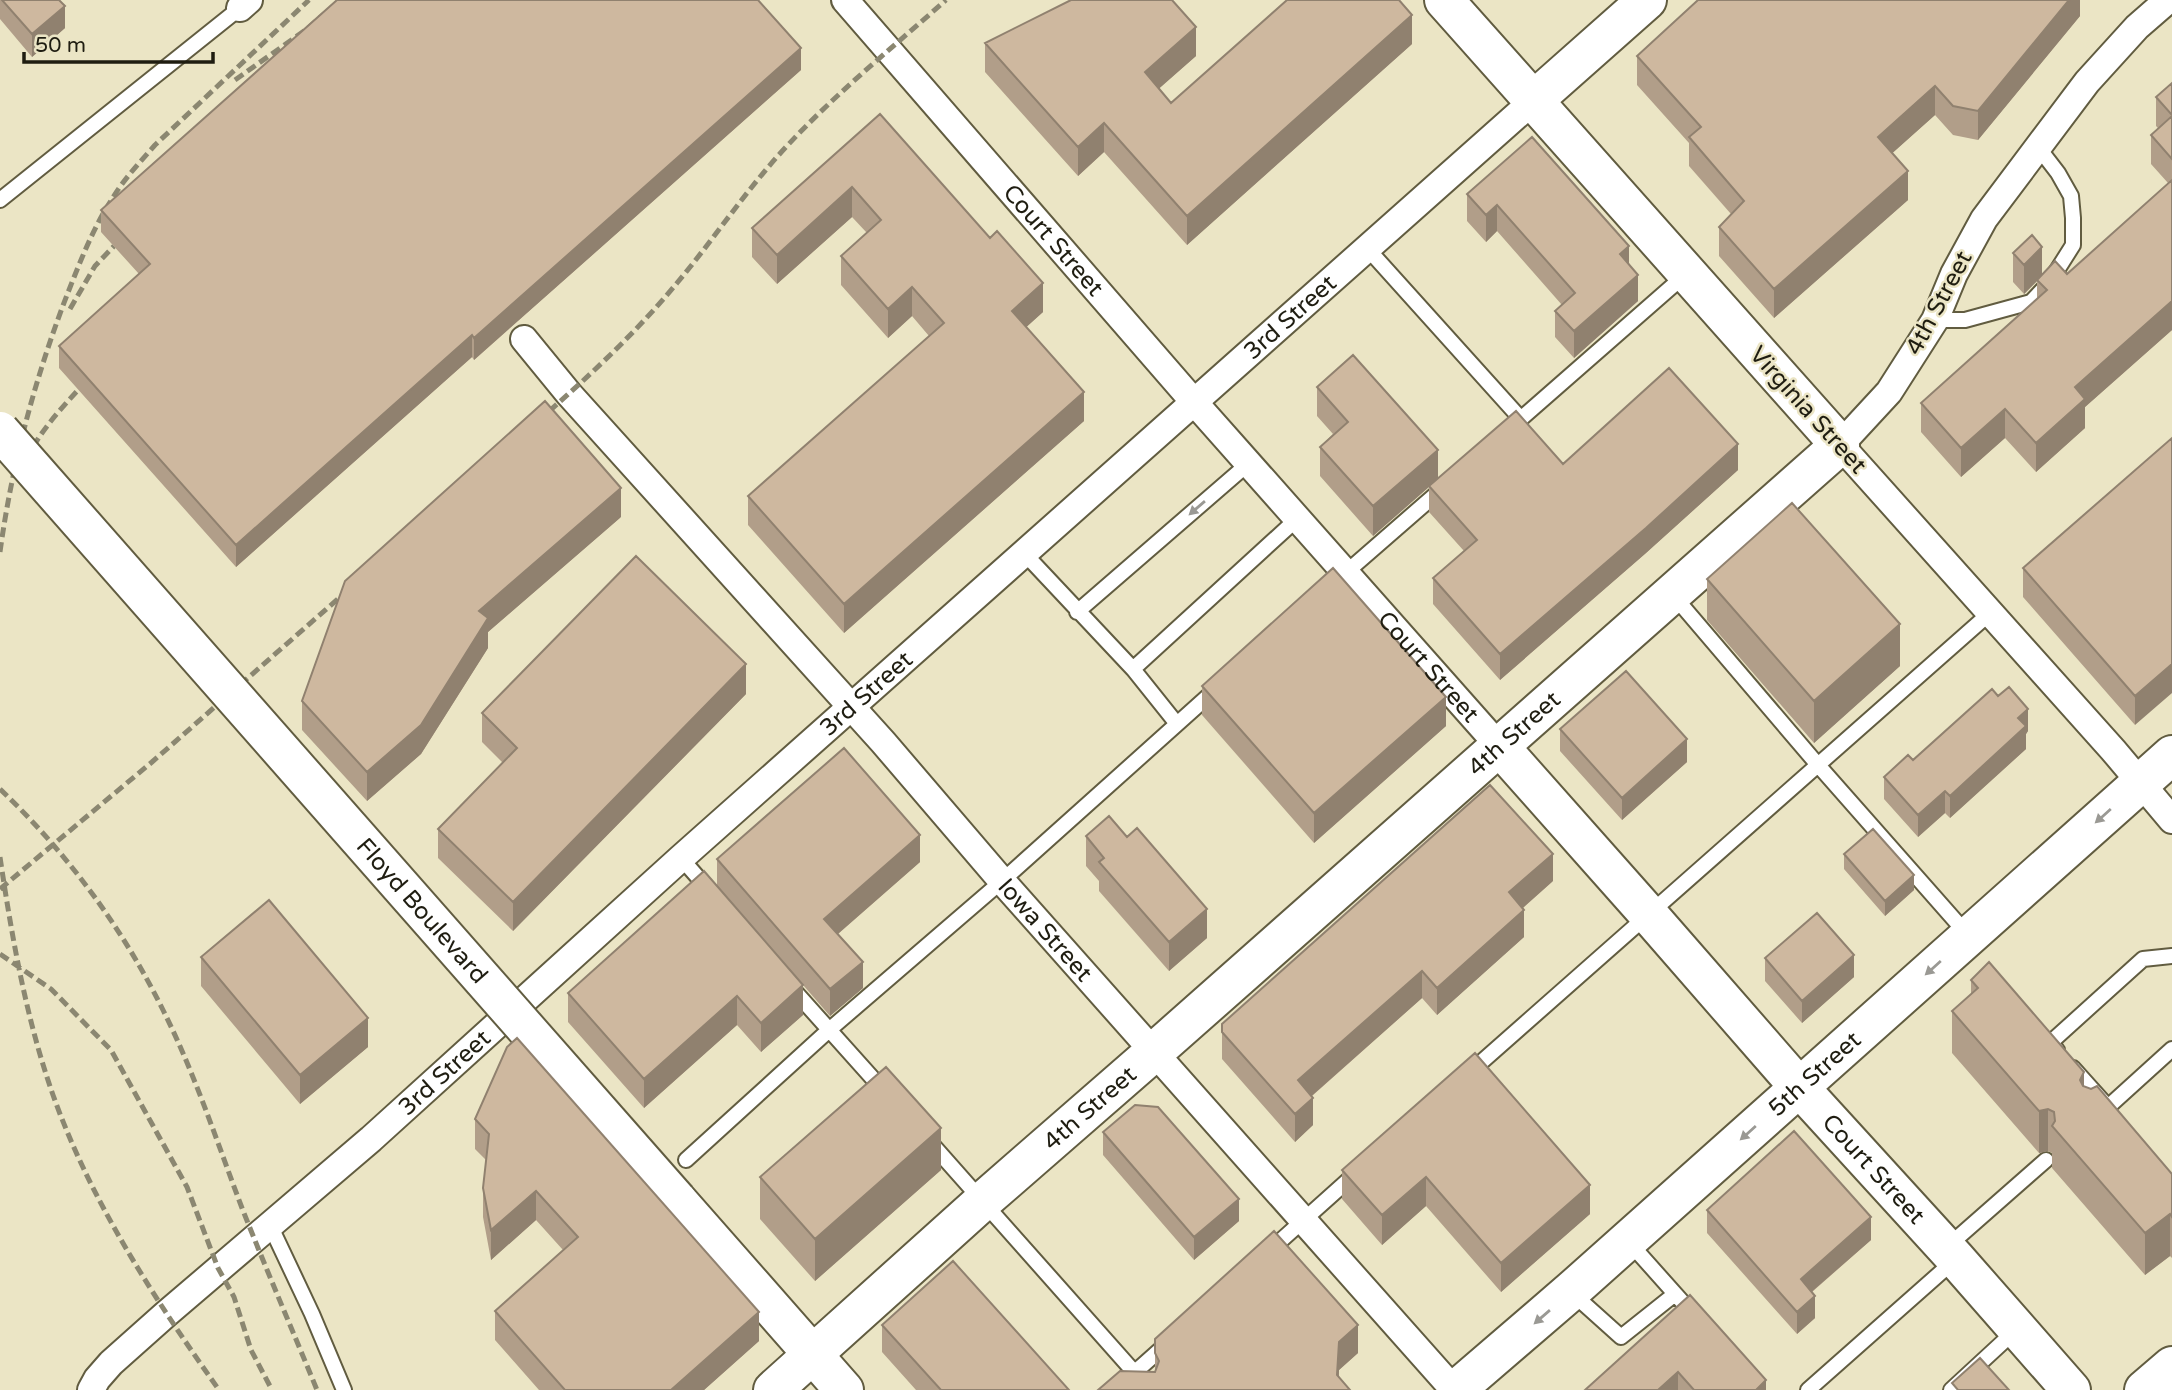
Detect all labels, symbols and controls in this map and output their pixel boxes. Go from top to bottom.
scale bar [24,21,214,65]
text: 50 m [35,33,86,58]
street label: Court Street [997,178,1110,302]
street label: 4th Street [1900,246,1978,360]
street label: 3rd Street [1238,268,1342,366]
street label: Virginia Street [1743,340,1873,480]
one-way arrow [1189,500,1206,515]
street label: Court Street [1372,605,1485,728]
street label: 3rd Street [814,645,918,742]
street label: 4th Street [1462,685,1566,782]
one-way arrow [2095,808,2112,824]
street label: Floyd Boulevard [350,832,494,989]
street label: Iowa Street [992,872,1099,987]
one-way arrow [1924,960,1942,976]
street label: 3rd Street [392,1023,496,1122]
street label: 5th Street [1762,1025,1867,1123]
street label: 4th Street [1037,1060,1142,1156]
street label: Court Street [1816,1108,1931,1230]
one-way arrow [1739,1125,1757,1141]
one-way arrow [1533,1309,1550,1324]

